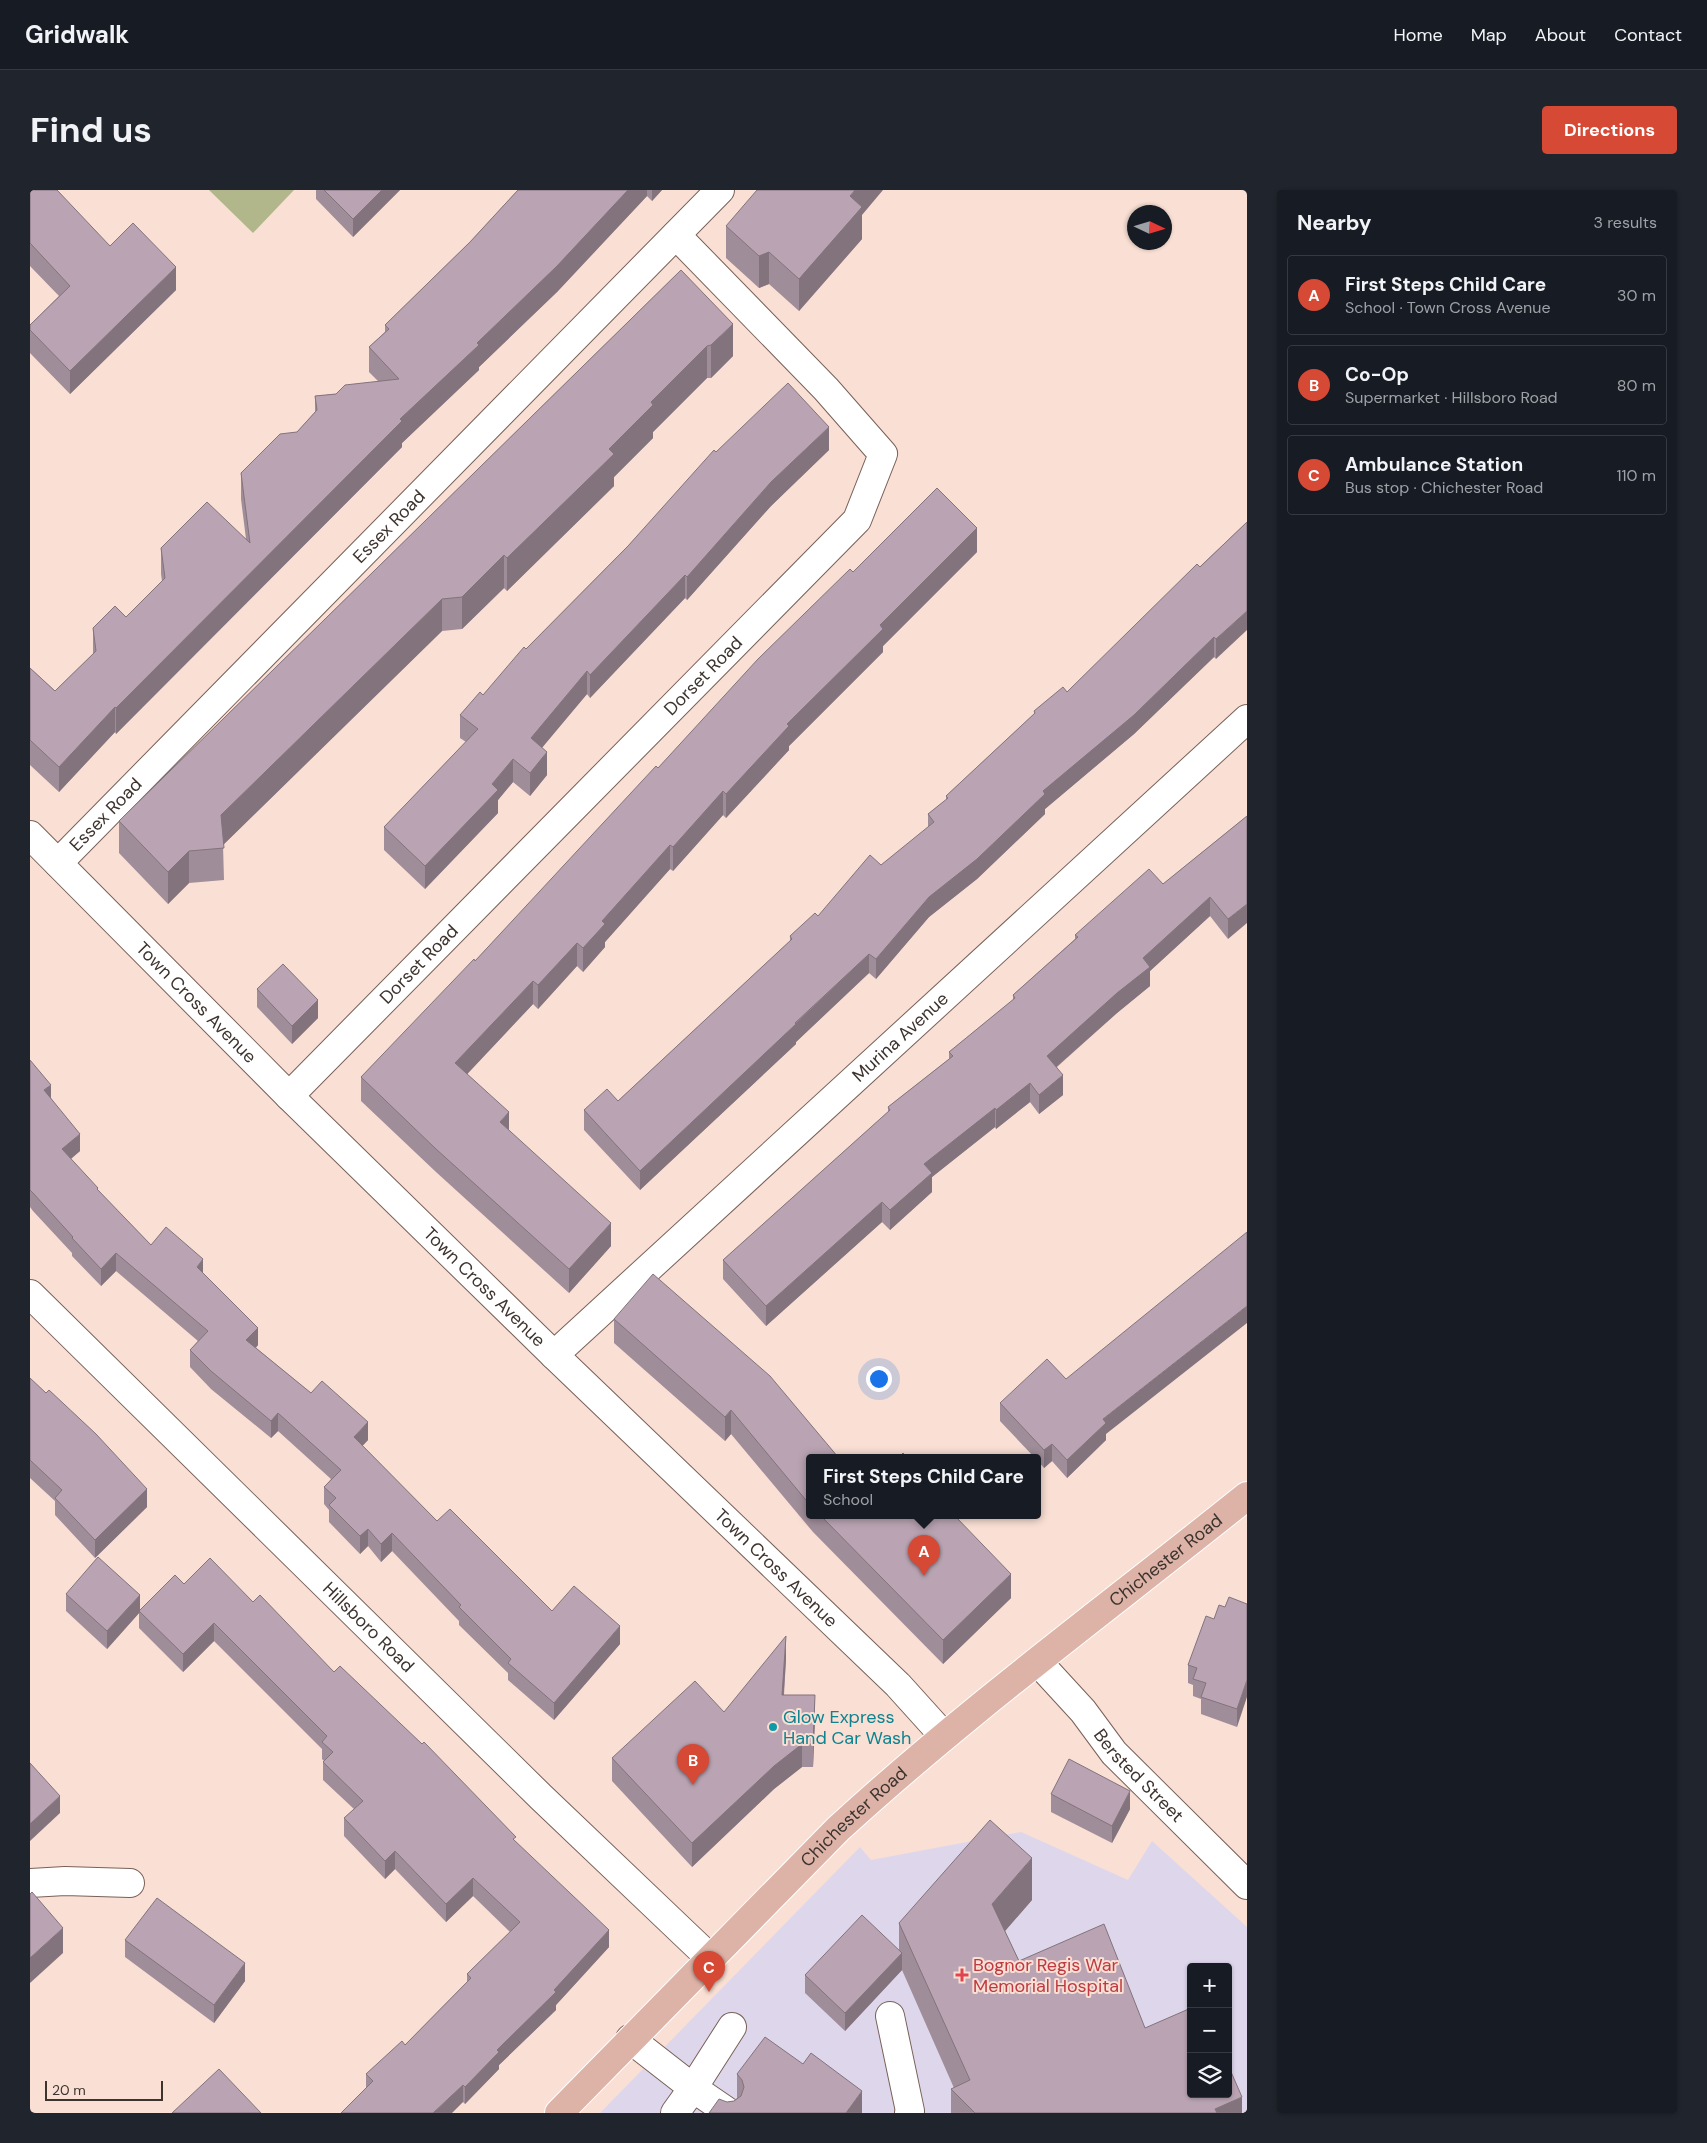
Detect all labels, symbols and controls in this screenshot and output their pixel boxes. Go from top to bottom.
text: Gridwalk [25,19,129,50]
text: Home [1393,23,1443,47]
text: Map [1471,23,1507,47]
text: About [1535,23,1586,47]
text: Contact [1614,23,1682,47]
button: Directions [1542,106,1677,154]
text: Find us [30,107,152,153]
north arrow [1127,205,1172,250]
text: Nearby [1297,209,1371,237]
text: 3 results [1594,212,1657,233]
text: First Steps Child Care [1345,272,1546,297]
text: A [1308,285,1320,306]
text: 30 m [1617,285,1656,306]
text: School · Town Cross Avenue [1345,297,1551,318]
text: Co-Op [1345,362,1409,387]
text: B [1309,375,1319,396]
text: 80 m [1617,375,1656,396]
text: Supermarket · Hillsboro Road [1345,387,1558,408]
text: Ambulance Station [1345,452,1523,477]
text: C [1308,465,1320,486]
text: 110 m [1617,465,1656,486]
text: Bus stop · Chichester Road [1345,477,1543,498]
street label: Essex Road [348,485,430,568]
street label: Dorset Road [659,631,748,721]
street label: Essex Road [64,773,147,856]
street label: Dorset Road [374,919,463,1009]
street label: Town Cross Avenue [131,937,262,1068]
street label: Murina Avenue [847,987,954,1088]
street label: Town Cross Avenue [418,1222,551,1352]
your location [866,1366,892,1392]
popup [806,1454,1041,1519]
text: First Steps Child Care [823,1464,1024,1489]
text: School [823,1489,873,1510]
street label: Town Cross Avenue [709,1503,843,1633]
street label: Chichester Road [1104,1508,1227,1612]
pin: A [908,1535,940,1576]
street label: Hillsboro Road [318,1577,419,1678]
place label: Glow Express Hand Car Wash [783,1705,911,1750]
marker: Glow Express Hand Car Wash [767,1721,779,1733]
street label: Bersted Street [1088,1724,1189,1827]
pin: B [677,1744,709,1785]
street label: Chichester Road [795,1761,912,1872]
pin: C [693,1951,725,1992]
place label: Bognor Regis War Memorial Hospital [973,1953,1123,1998]
map controls [1187,1963,1232,2098]
button: + [1187,1963,1232,2008]
marker: Bognor Regis War Memorial Hospital [955,1968,969,1982]
button: − [1187,2008,1232,2053]
button: layers [1187,2053,1232,2098]
scale bar [45,2078,162,2101]
text: 20 m [52,2081,86,2099]

